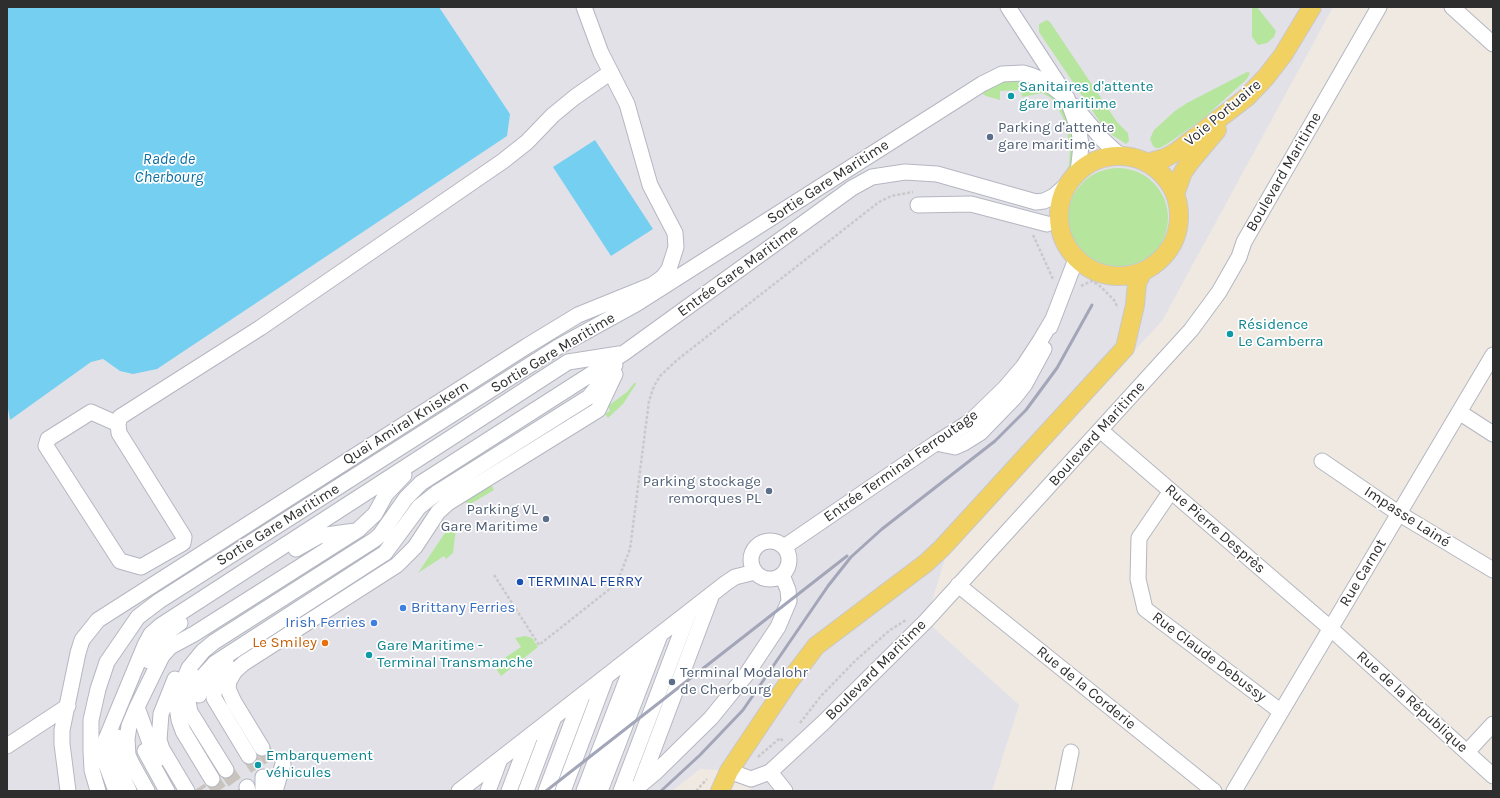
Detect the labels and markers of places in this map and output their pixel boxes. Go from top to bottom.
place label: Sanitaires d'attente gare maritime [1019,78,1153,113]
marker: Sanitaires d'attente gare maritime [1006,91,1016,101]
place label: Parking d'attente gare maritime [998,119,1115,154]
marker: Parking d'attente gare maritime [985,132,995,142]
place label: Résidence Le Camberra [1238,316,1323,351]
marker: Résidence Le Camberra [1225,329,1235,339]
place label: Parking stockage remorques PL [643,473,761,508]
marker: Parking stockage remorques PL [764,486,774,496]
place label: Parking VL Gare Maritime [441,501,538,536]
marker: Parking VL Gare Maritime [541,514,551,524]
place label: TERMINAL FERRY [528,573,642,591]
marker: TERMINAL FERRY [515,577,525,587]
place label: Brittany Ferries [411,599,515,617]
marker: Brittany Ferries [398,603,408,613]
place label: Irish Ferries [285,614,366,632]
marker: Irish Ferries [369,618,379,628]
place label: Le Smiley [252,634,317,652]
place label: Gare Maritime - Terminal Transmanche [377,637,533,672]
marker: Le Smiley [320,638,330,648]
marker: Gare Maritime - Terminal Transmanche [364,650,374,660]
place label: Terminal Modalohr de Cherbourg [680,664,808,699]
marker: Terminal Modalohr de Cherbourg [667,677,677,687]
place label: Embarquement véhicules [266,747,373,782]
marker: Embarquement véhicules [253,760,263,770]

